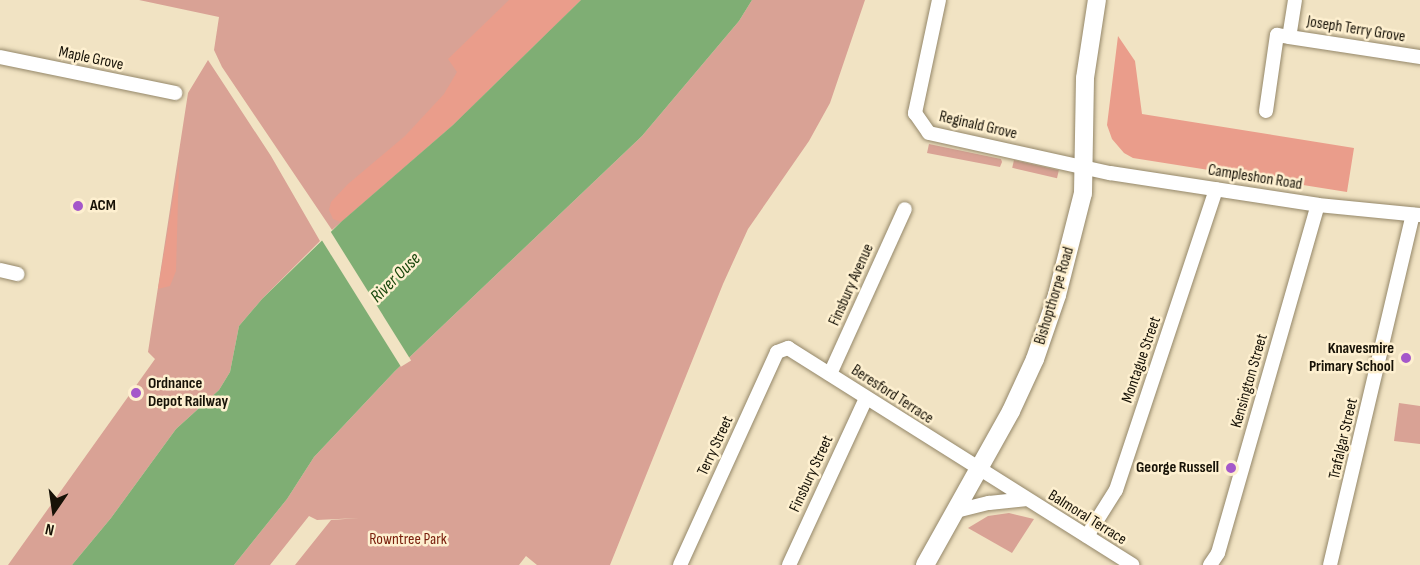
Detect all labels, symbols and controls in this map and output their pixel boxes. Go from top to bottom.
street label: Joseph Terry Grove [1305,13,1407,47]
street label: Maple Grove [57,43,125,75]
street label: Reginald Grove [937,108,1019,144]
street label: Campleshon Road [1206,161,1304,195]
place label: ACM [90,196,116,216]
marker: ACM [71,199,85,213]
street label: Finsbury Avenue [825,241,879,329]
street label: Bishopthorpe Road [1031,245,1079,347]
water label: River Ouse [366,248,426,308]
street label: Montague Street [1118,314,1166,406]
street label: Kensington Street [1227,332,1273,430]
place label: Knavesmire Primary School [1309,339,1394,377]
marker: Knavesmire Primary School [1399,351,1413,365]
street label: Beresford Terrace [847,361,937,429]
place label: Ordnance Depot Railway [148,374,228,412]
marker: Ordnance Depot Railway [129,386,143,400]
street label: Trafalgar Street [1325,397,1363,481]
street label: Terry Street [694,413,738,479]
street label: Finsbury Street [786,433,838,515]
place label: George Russell [1136,458,1219,478]
marker: George Russell [1224,461,1238,475]
north arrow [24,481,84,541]
street label: Balmoral Terrace [1044,486,1130,550]
text: N [44,519,56,539]
park label: Rowntree Park [369,530,447,550]

